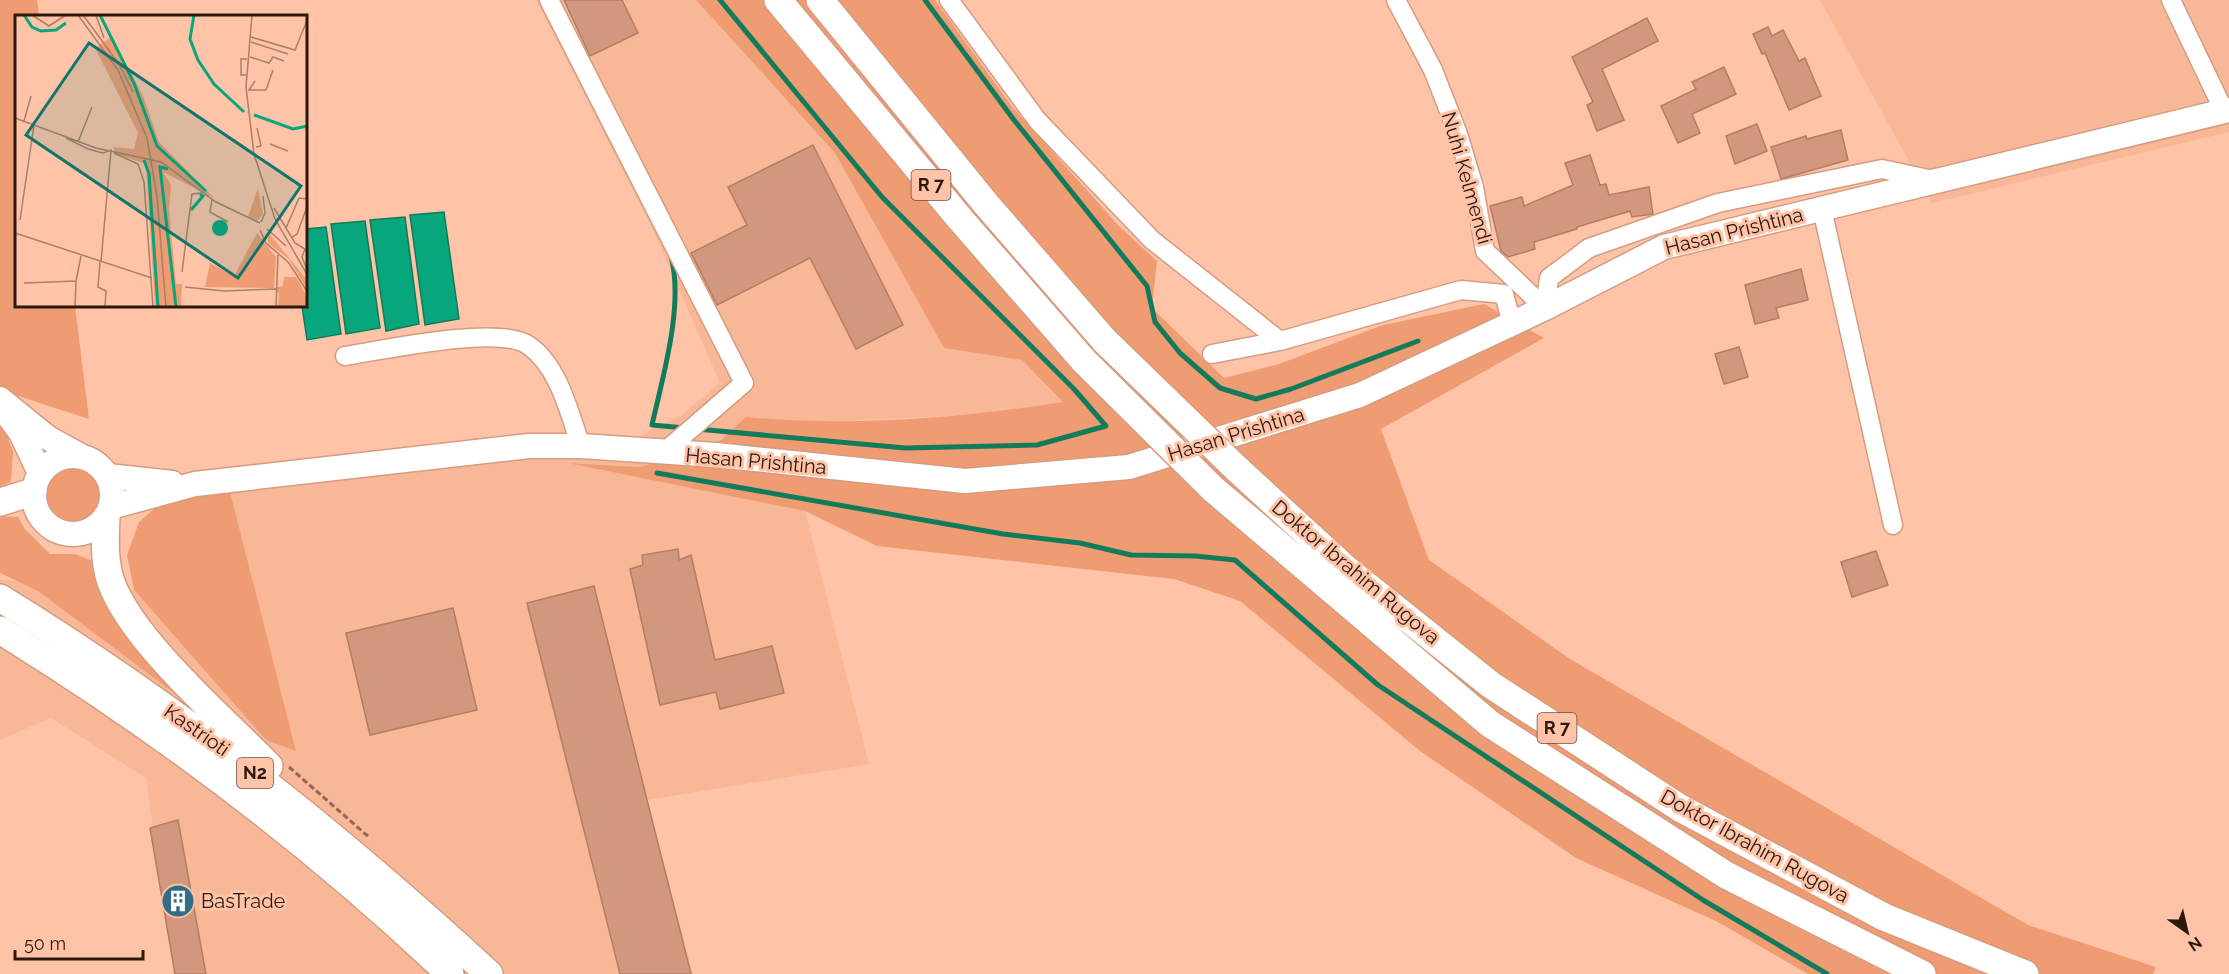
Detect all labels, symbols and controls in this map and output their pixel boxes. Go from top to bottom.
inset map [15,15,308,308]
street label: Nuhi Kelmendi [1437,109,1497,247]
road number: R 7 [912,170,950,200]
street label: Hasan Prishtina [1662,202,1806,260]
street label: Hasan Prishtina [1165,402,1307,466]
street label: Hasan Prishtina [684,443,828,479]
street label: Doktor Ibrahim Rugova [1267,495,1445,649]
street label: Kastrioti [160,699,234,761]
road number: R 7 [1538,713,1576,743]
road number: N2 [237,758,273,788]
street label: Doktor Ibrahim Rugova [1657,784,1853,908]
building icon: BasTrade [160,883,196,919]
place label: BasTrade [201,889,286,913]
north arrow [2157,902,2217,962]
scale bar [15,923,142,961]
text: 50 m [24,933,66,954]
text: N [2185,933,2205,955]

